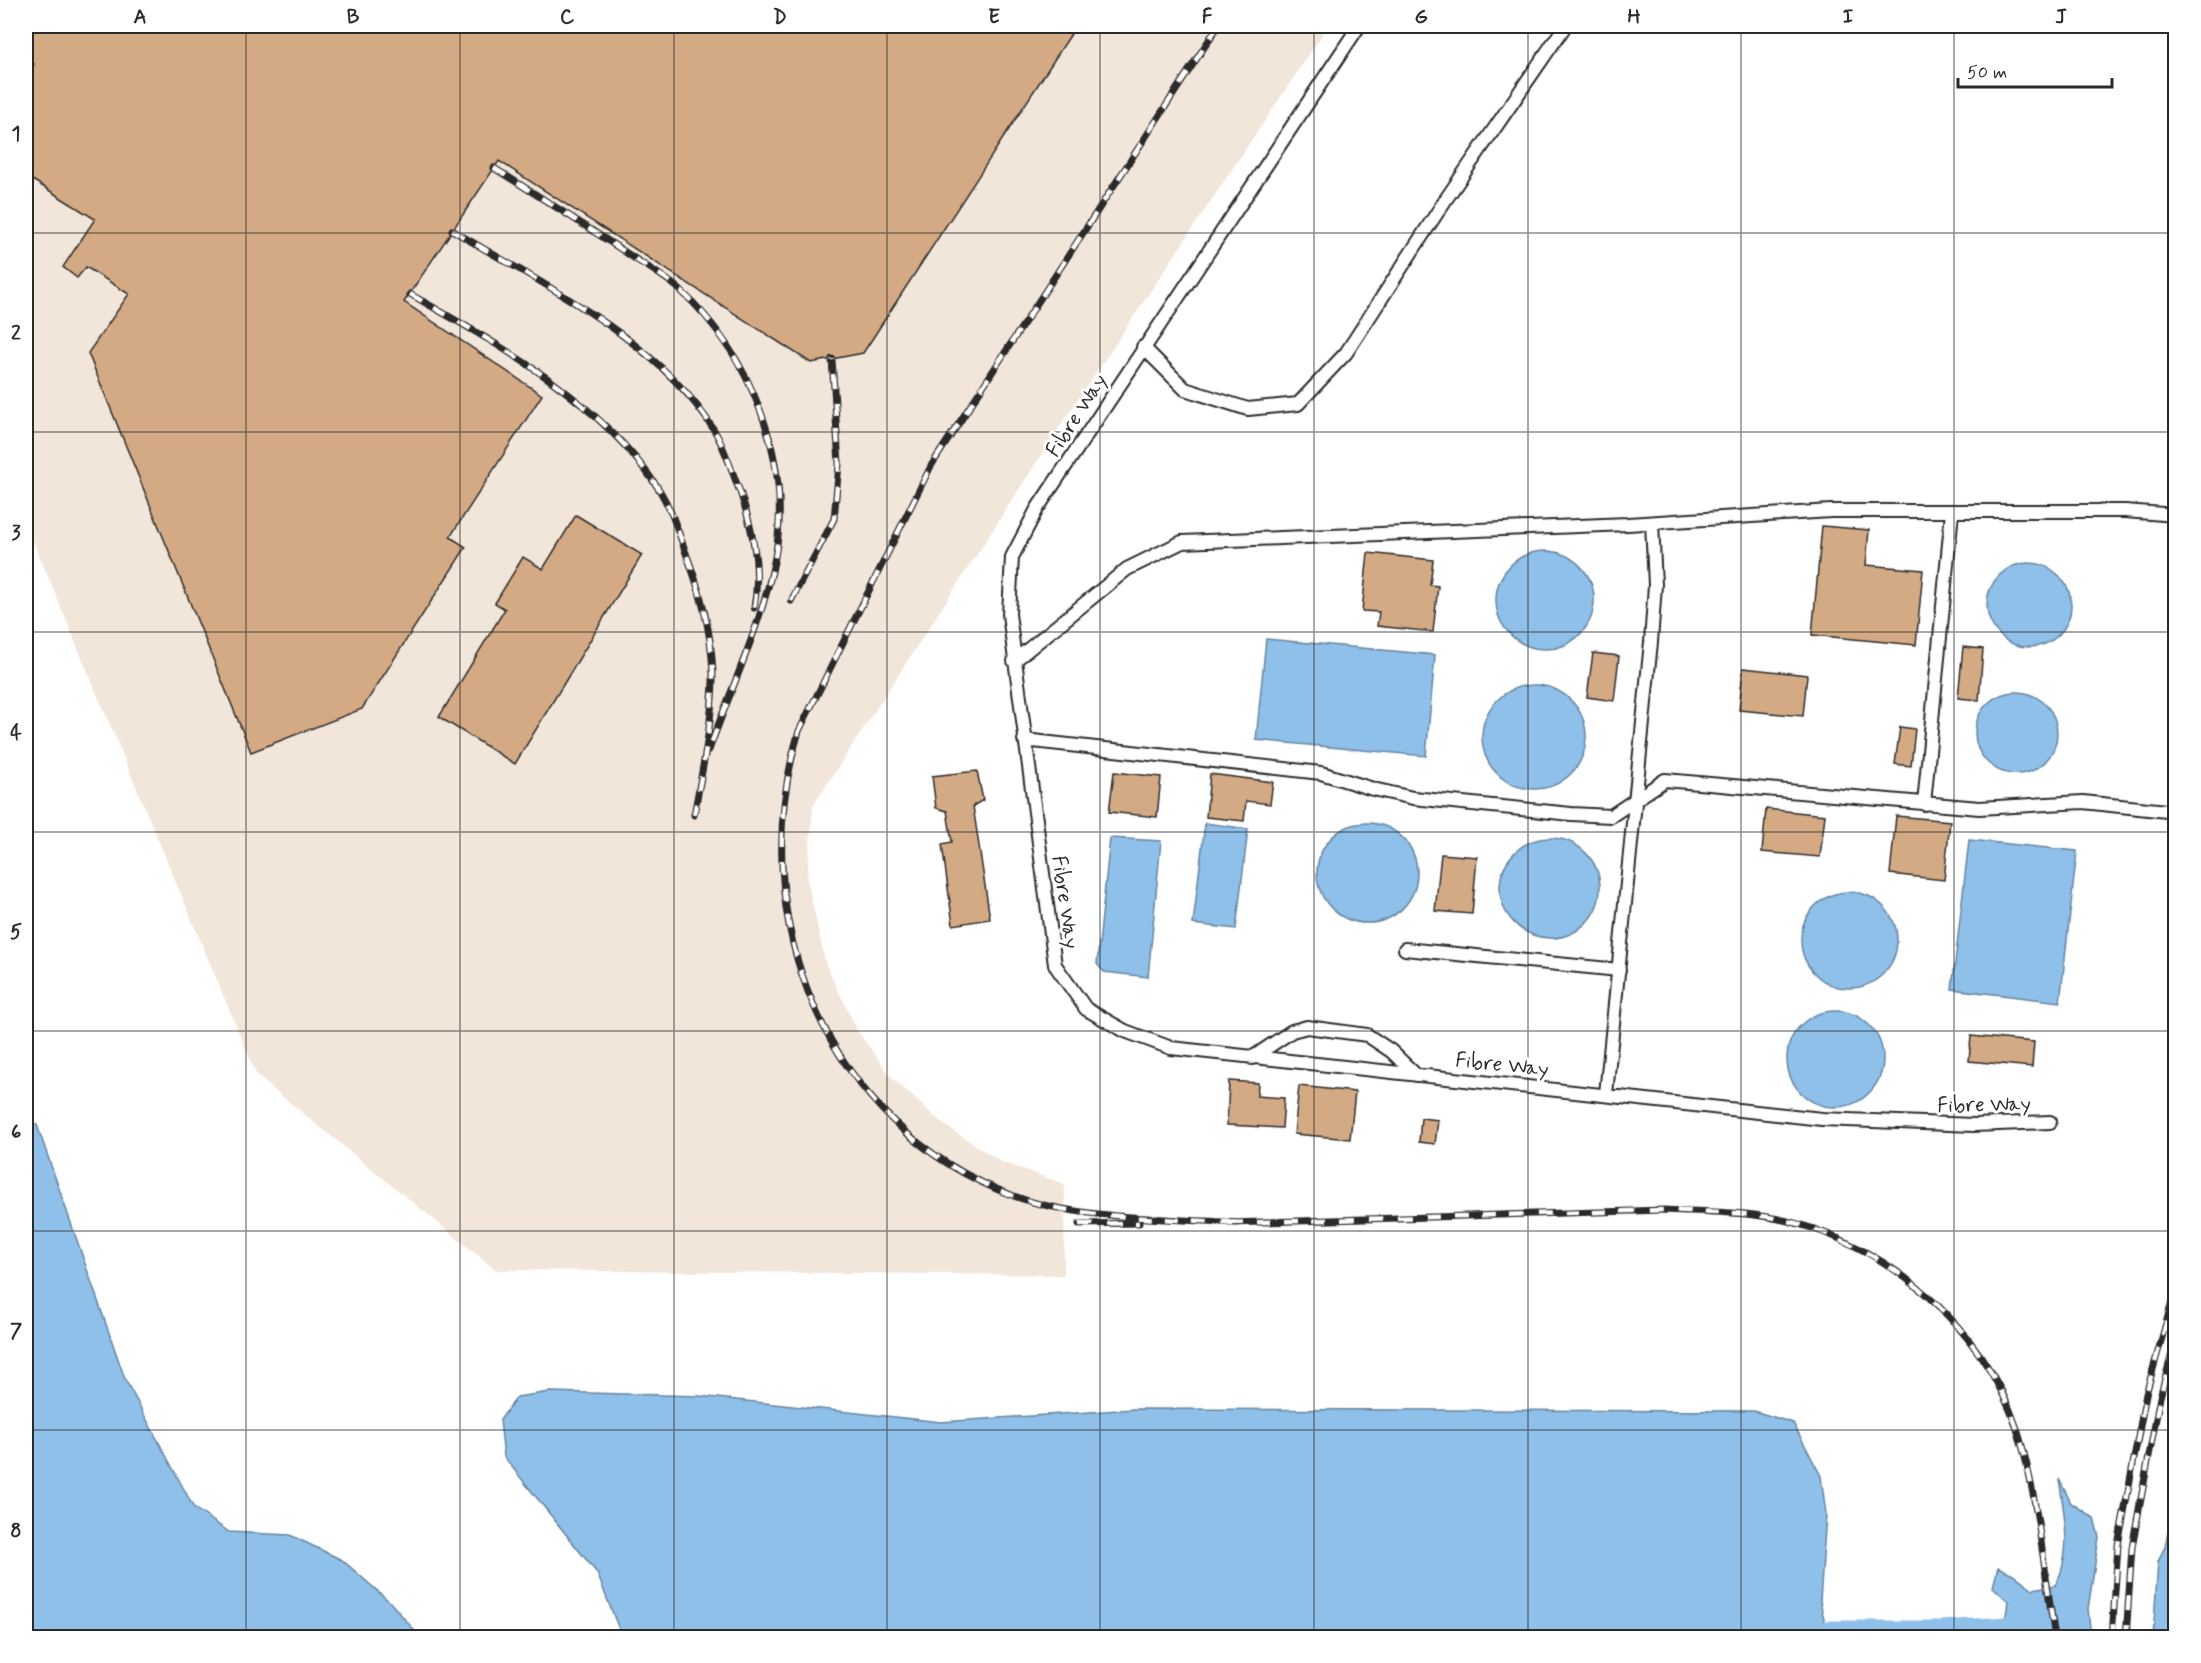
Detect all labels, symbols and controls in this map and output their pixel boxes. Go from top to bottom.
text: A [133,4,147,31]
text: B [347,4,360,31]
text: C [560,4,575,31]
text: D [773,4,787,31]
text: E [988,4,1000,31]
text: F [1202,4,1213,31]
text: G [1414,4,1428,31]
text: H [1627,4,1641,31]
text: I [1843,4,1853,31]
text: J [2055,4,2067,31]
scale bar [1958,51,2112,89]
text: 50 m [1967,61,2007,85]
text: 1 [12,121,20,148]
text: 2 [11,320,21,347]
street label: Fibre Way [1040,369,1114,462]
text: 3 [11,520,21,547]
text: 4 [10,720,22,747]
street label: Fibre Way [1045,854,1085,951]
text: 5 [10,919,22,946]
street label: Fibre Way [1454,1046,1550,1084]
street label: Fibre Way [1937,1090,2031,1120]
text: 6 [11,1119,21,1146]
text: 7 [10,1318,22,1345]
text: 8 [10,1518,22,1545]

